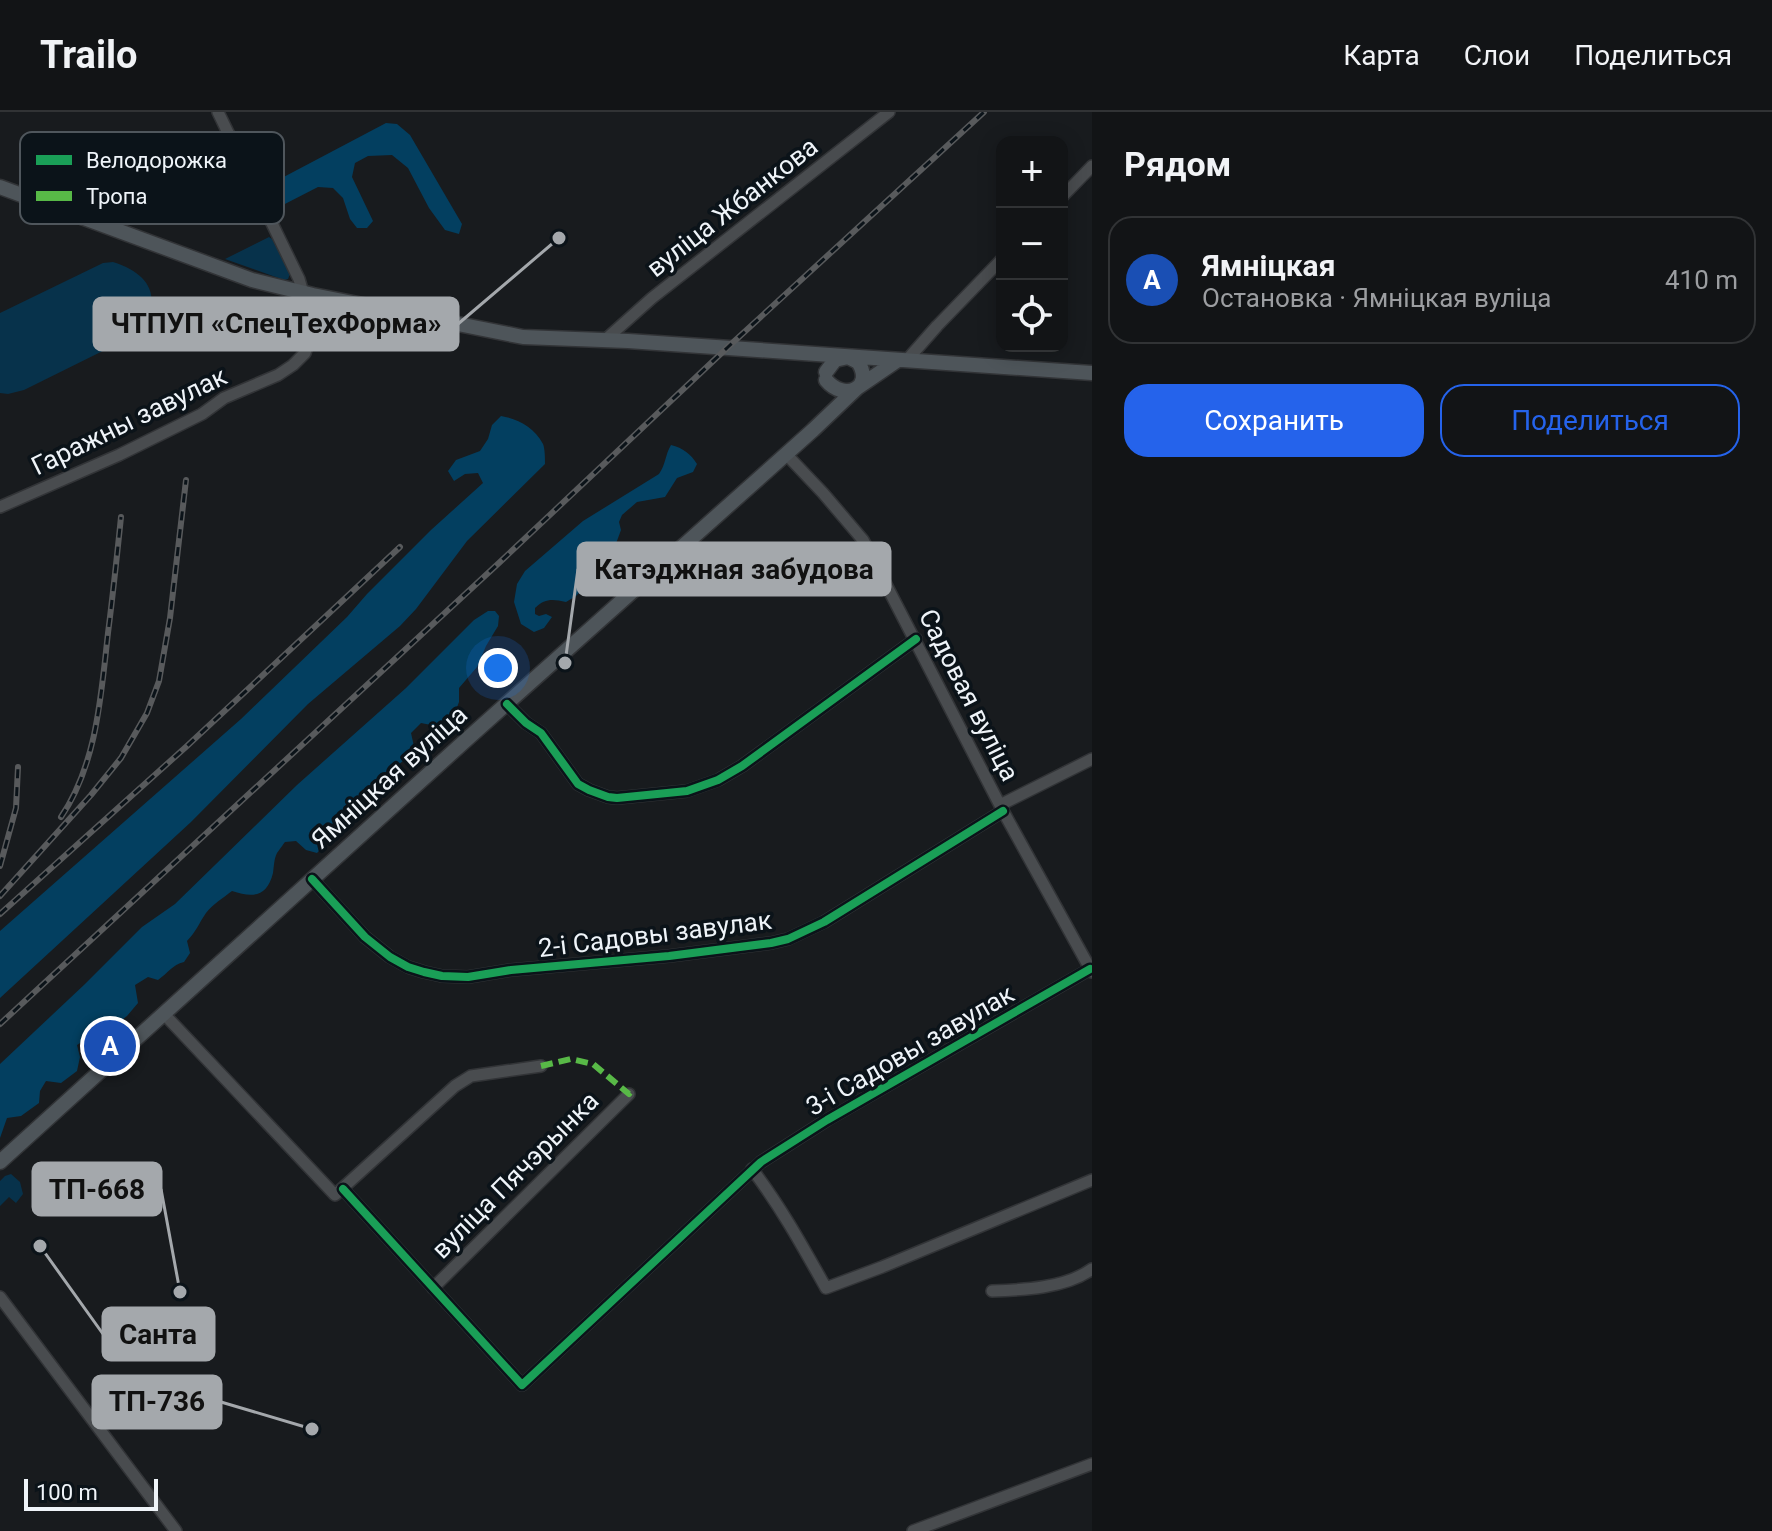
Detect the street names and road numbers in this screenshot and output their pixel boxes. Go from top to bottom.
street label: вуліца Жбанкова [641,131,823,283]
street label: Гаражны завулак [27,361,231,481]
street label: Садовая вуліца [913,604,1025,786]
street label: Ямніцкая вуліца [305,699,473,855]
street label: 2-і Садовы завулак [537,905,773,963]
street label: 3-і Садовы завулак [801,978,1019,1122]
street label: вуліца Пячэрынка [426,1086,604,1264]

